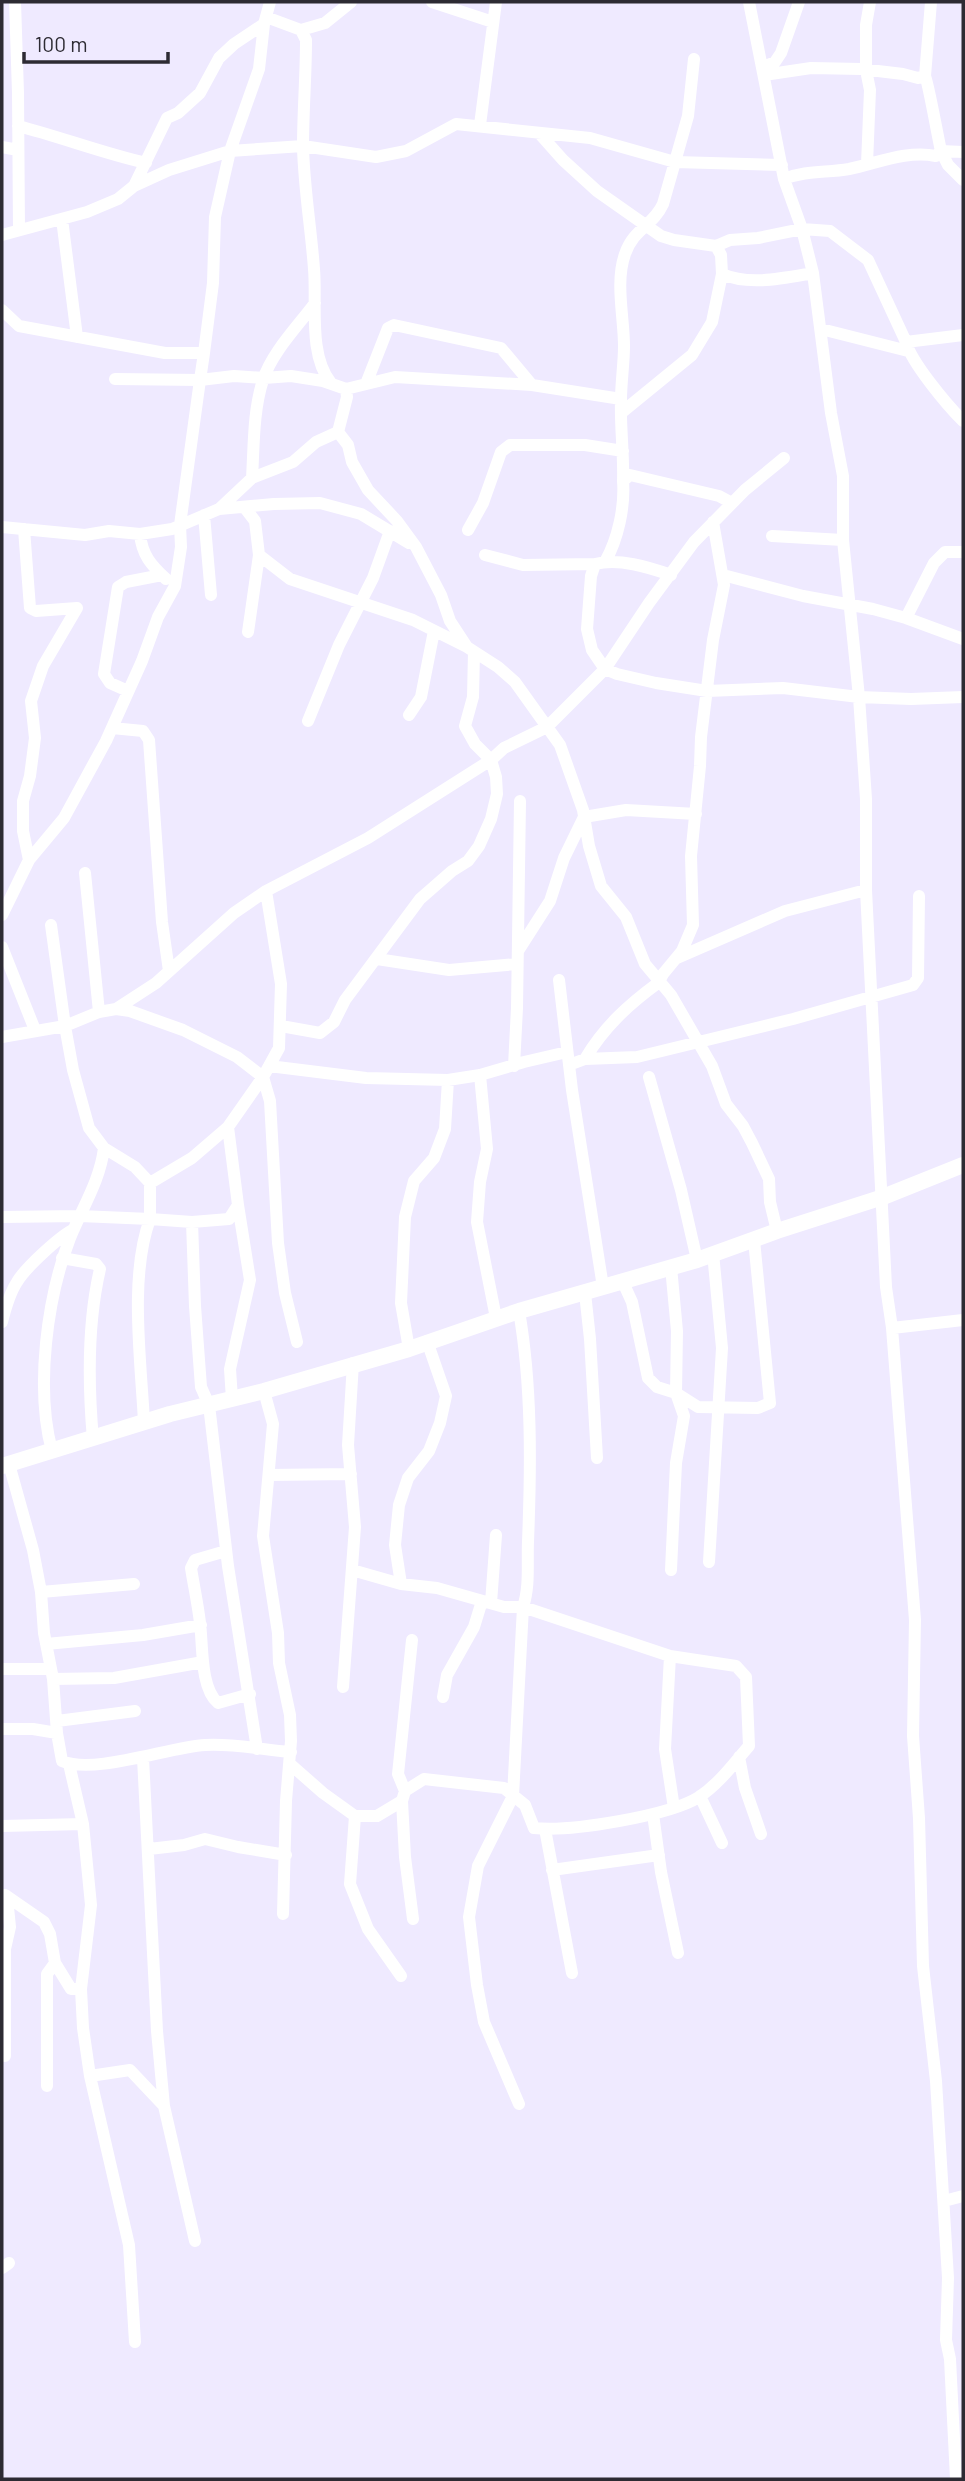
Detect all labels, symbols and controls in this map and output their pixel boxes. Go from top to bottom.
scale bar [24,21,168,65]
text: 100 m [35,31,88,56]

